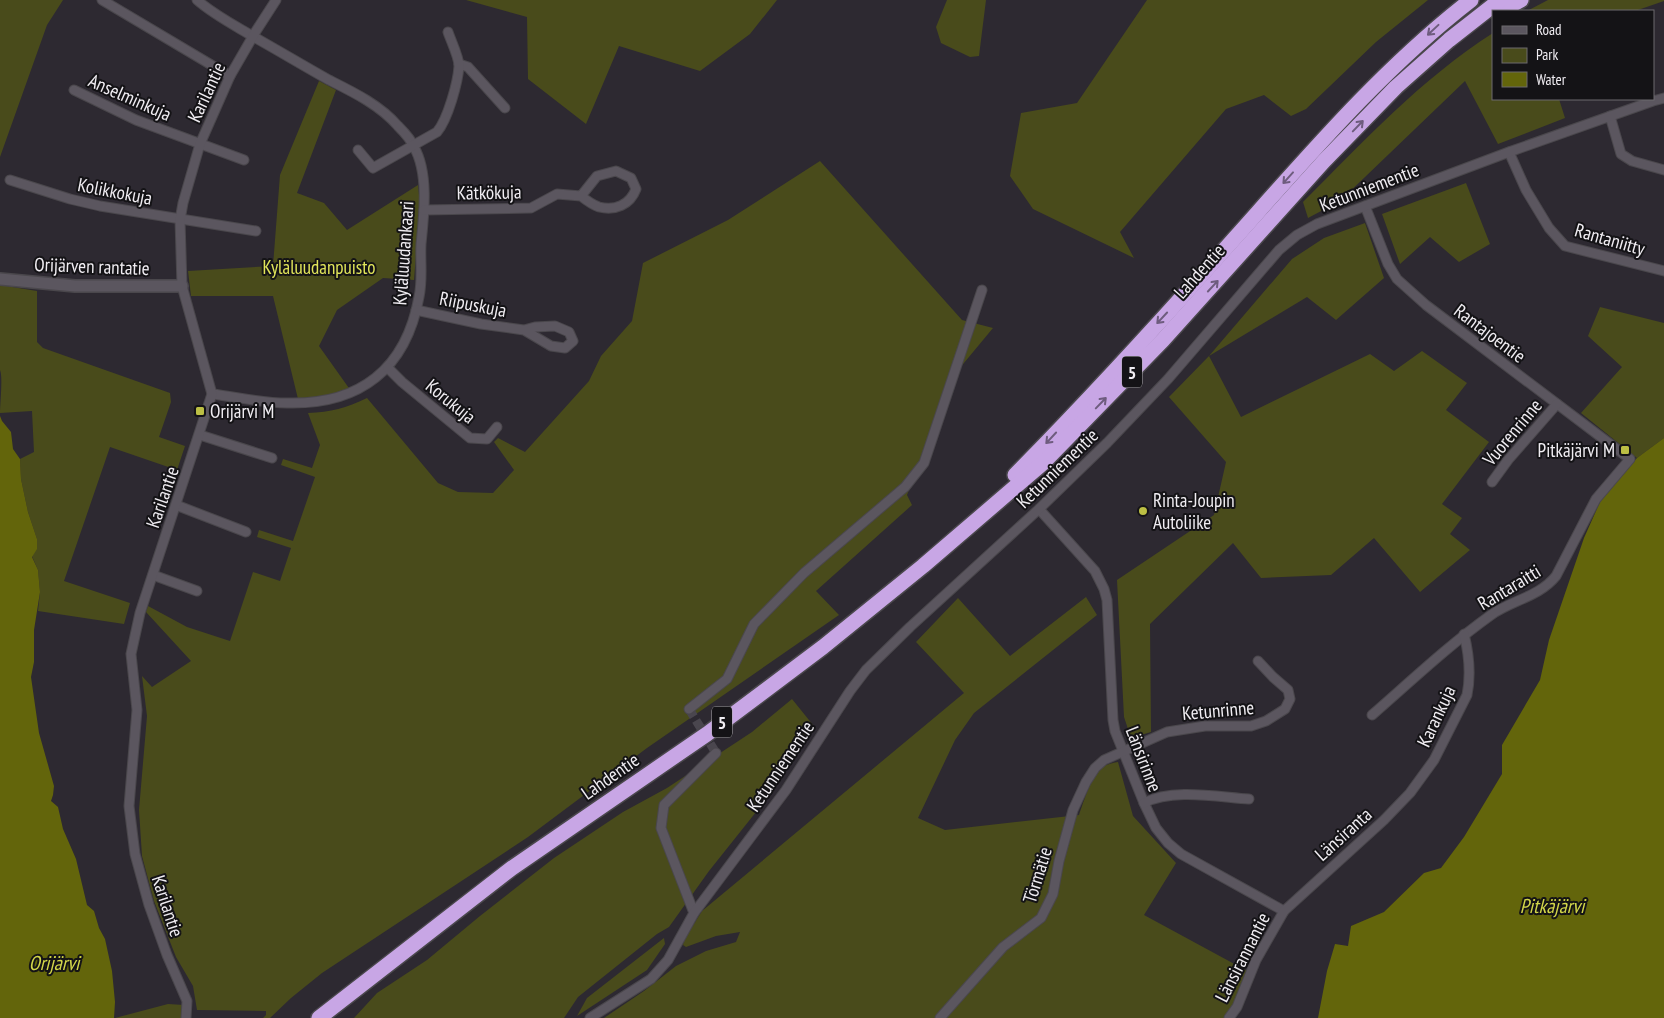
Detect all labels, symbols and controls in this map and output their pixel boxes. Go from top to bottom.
legend [1492,10,1654,100]
text: Road [1536,20,1562,39]
one-way arrow [1427,24,1440,36]
text: Park [1536,45,1558,64]
street label: Karilantie [182,58,230,126]
street label: Anselminkuja [85,68,175,126]
text: Water [1536,70,1567,89]
one-way arrow [1352,120,1364,132]
street label: Ketunniementie [1316,157,1422,217]
one-way arrow [1283,171,1294,184]
street label: Kolikkokuja [76,172,154,210]
street label: Kätkökuja [456,179,522,205]
street label: Kyläluudankaari [387,200,419,306]
street label: Rantaniitty [1572,218,1649,261]
street label: Lahdentie [1168,239,1230,303]
street label: Orijärven rantatie [34,252,150,280]
park label: Kyläluudanpuisto [262,255,376,279]
one-way arrow [1207,279,1219,292]
street label: Riipuskuja [438,286,508,322]
street label: Rantajoentie [1449,298,1531,368]
one-way arrow [1156,312,1168,325]
road number: 5 [1122,357,1142,388]
street label: Korukuja [421,374,481,428]
street label: Vuorenrinne [1477,394,1547,471]
one-way arrow [1095,397,1107,410]
place label: Orijärvi M [210,399,274,423]
marker: Orijärvi M [194,405,206,417]
street label: Ketunniementie [1011,423,1103,513]
one-way arrow [1045,431,1057,444]
place label: Pitkäjärvi M [1538,438,1615,462]
marker: Pitkäjärvi M [1619,444,1631,456]
street label: Karilantie [140,463,184,531]
place label: Rinta-Joupin Autoliike [1153,488,1235,534]
marker: Rinta-Joupin Autoliike [1137,505,1149,517]
street label: Rantaraitti [1473,559,1545,615]
street label: Karankuja [1411,681,1461,751]
street label: Ketunrinne [1181,695,1255,725]
road number: 5 [712,706,732,738]
street label: Ketunniementie [741,716,819,816]
street label: Länsirinne [1121,723,1167,795]
street label: Lahdentie [576,747,644,805]
street label: Länsiranta [1310,802,1376,866]
street label: Törmätie [1017,844,1057,906]
street label: Karilantie [147,872,189,940]
water label: Pitkäjärvi [1520,893,1587,919]
street label: Länsirannantie [1209,908,1275,1006]
water label: Orijärvi [29,950,82,976]

